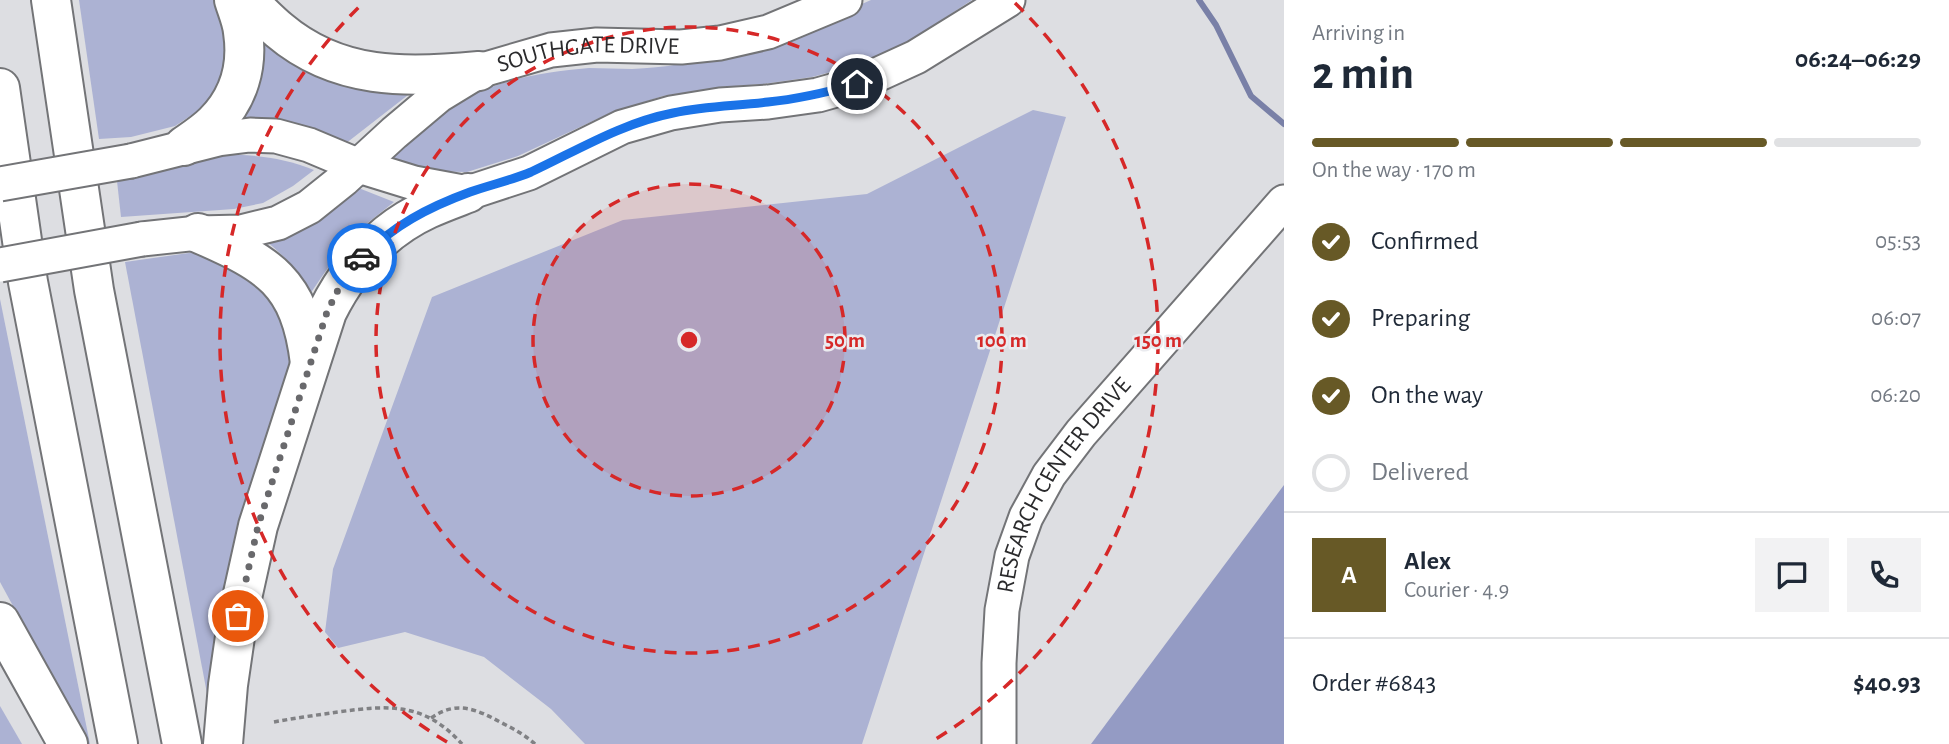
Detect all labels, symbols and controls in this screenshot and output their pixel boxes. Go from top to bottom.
text: Arriving in [1312,22,1405,45]
street label: SOUTHGATE DRIVE [494,33,680,77]
text: 06:24–06:29 [1795,46,1921,72]
text: 2 min [1312,51,1414,97]
pin [827,54,887,114]
icon: home [838,65,876,103]
text: On the way · 170 m [1312,159,1476,182]
courier [327,223,397,293]
icon: check [1312,223,1350,261]
text: Confirmed [1371,228,1479,254]
text: 05:53 [1875,230,1921,253]
icon: car [343,239,381,277]
icon: check [1312,300,1350,338]
text: Preparing [1371,305,1470,331]
text: 06:07 [1871,307,1921,330]
centre of rings [677,328,701,352]
text: 50 m [825,330,865,351]
text: 100 m [977,330,1027,351]
text: 150 m [1134,330,1182,351]
street label: RESEARCH CENTER DRIVE [993,373,1136,595]
icon: check [1312,377,1350,415]
text: On the way [1371,382,1483,408]
text: 06:20 [1870,384,1921,407]
text: Delivered [1371,459,1469,485]
button: chat [1755,538,1829,612]
button: phone [1847,538,1921,612]
text: Alex [1404,548,1451,574]
text: A [1341,562,1357,588]
text: Courier · 4.9 [1404,579,1509,602]
pin [208,586,268,646]
icon: bag [219,597,257,635]
text: Order #6843 [1312,670,1436,696]
text: $40.93 [1853,670,1921,696]

